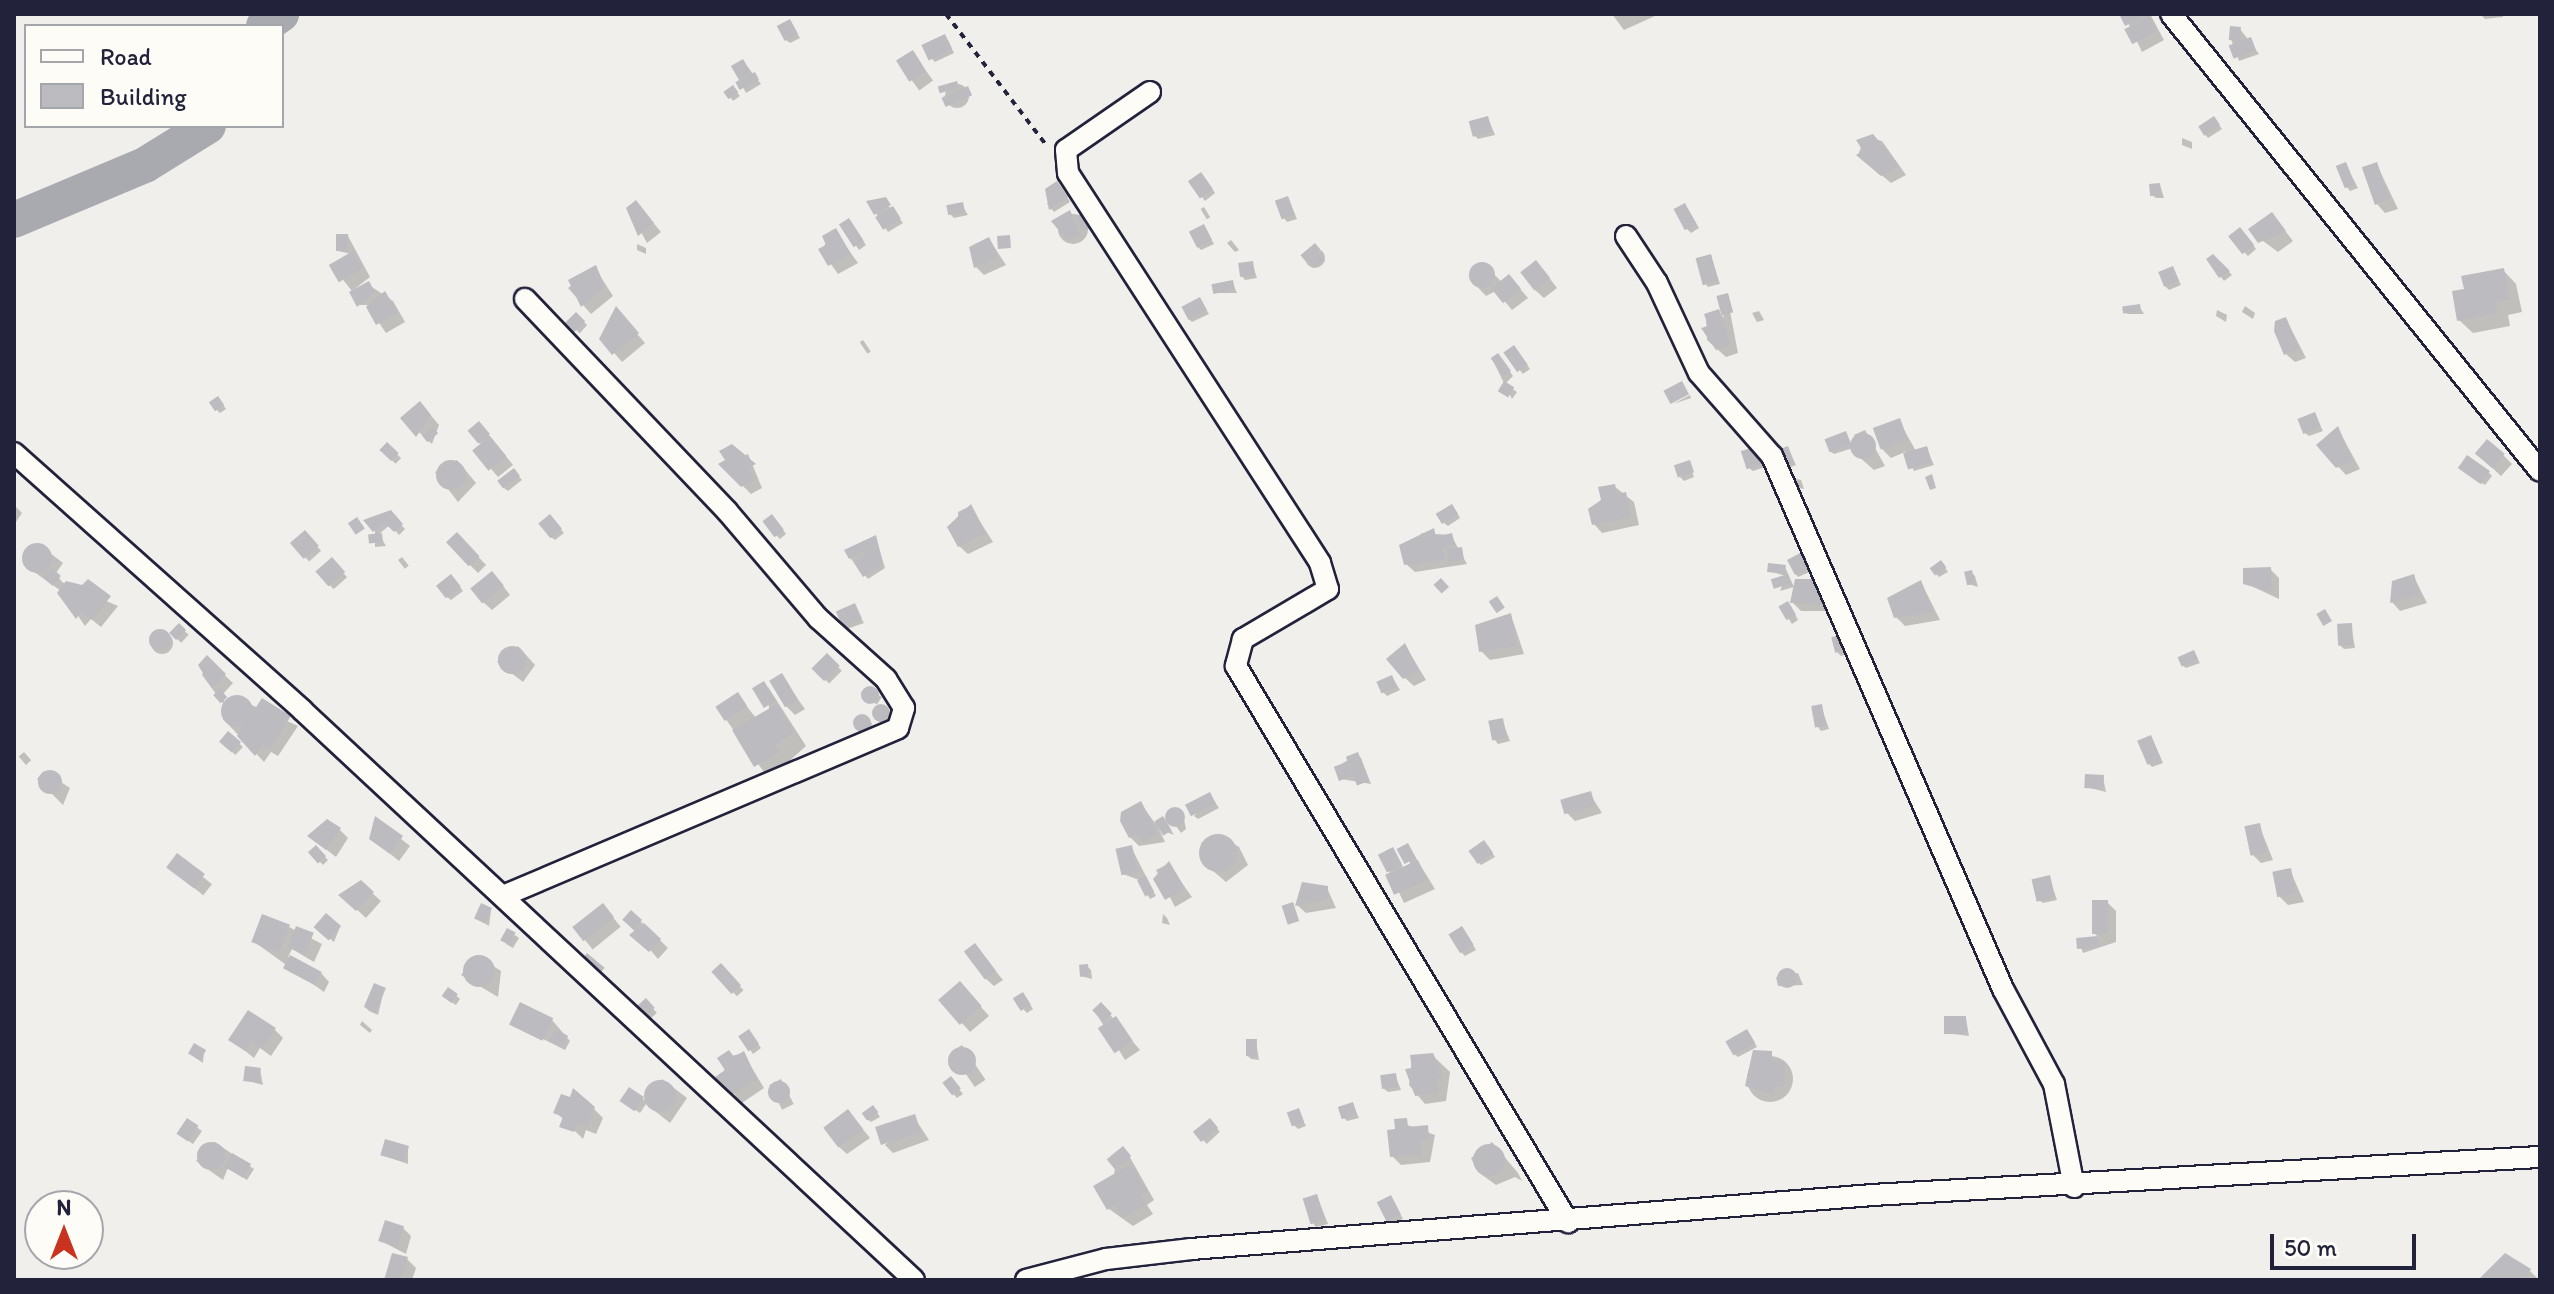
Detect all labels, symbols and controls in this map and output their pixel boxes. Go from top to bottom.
legend [24,24,284,128]
text: Road [100,42,152,71]
text: Building [100,82,187,111]
north arrow [24,1190,104,1270]
text: N [57,1194,71,1221]
scale bar [2274,1218,2420,1268]
text: 50 m [2284,1233,2337,1262]

